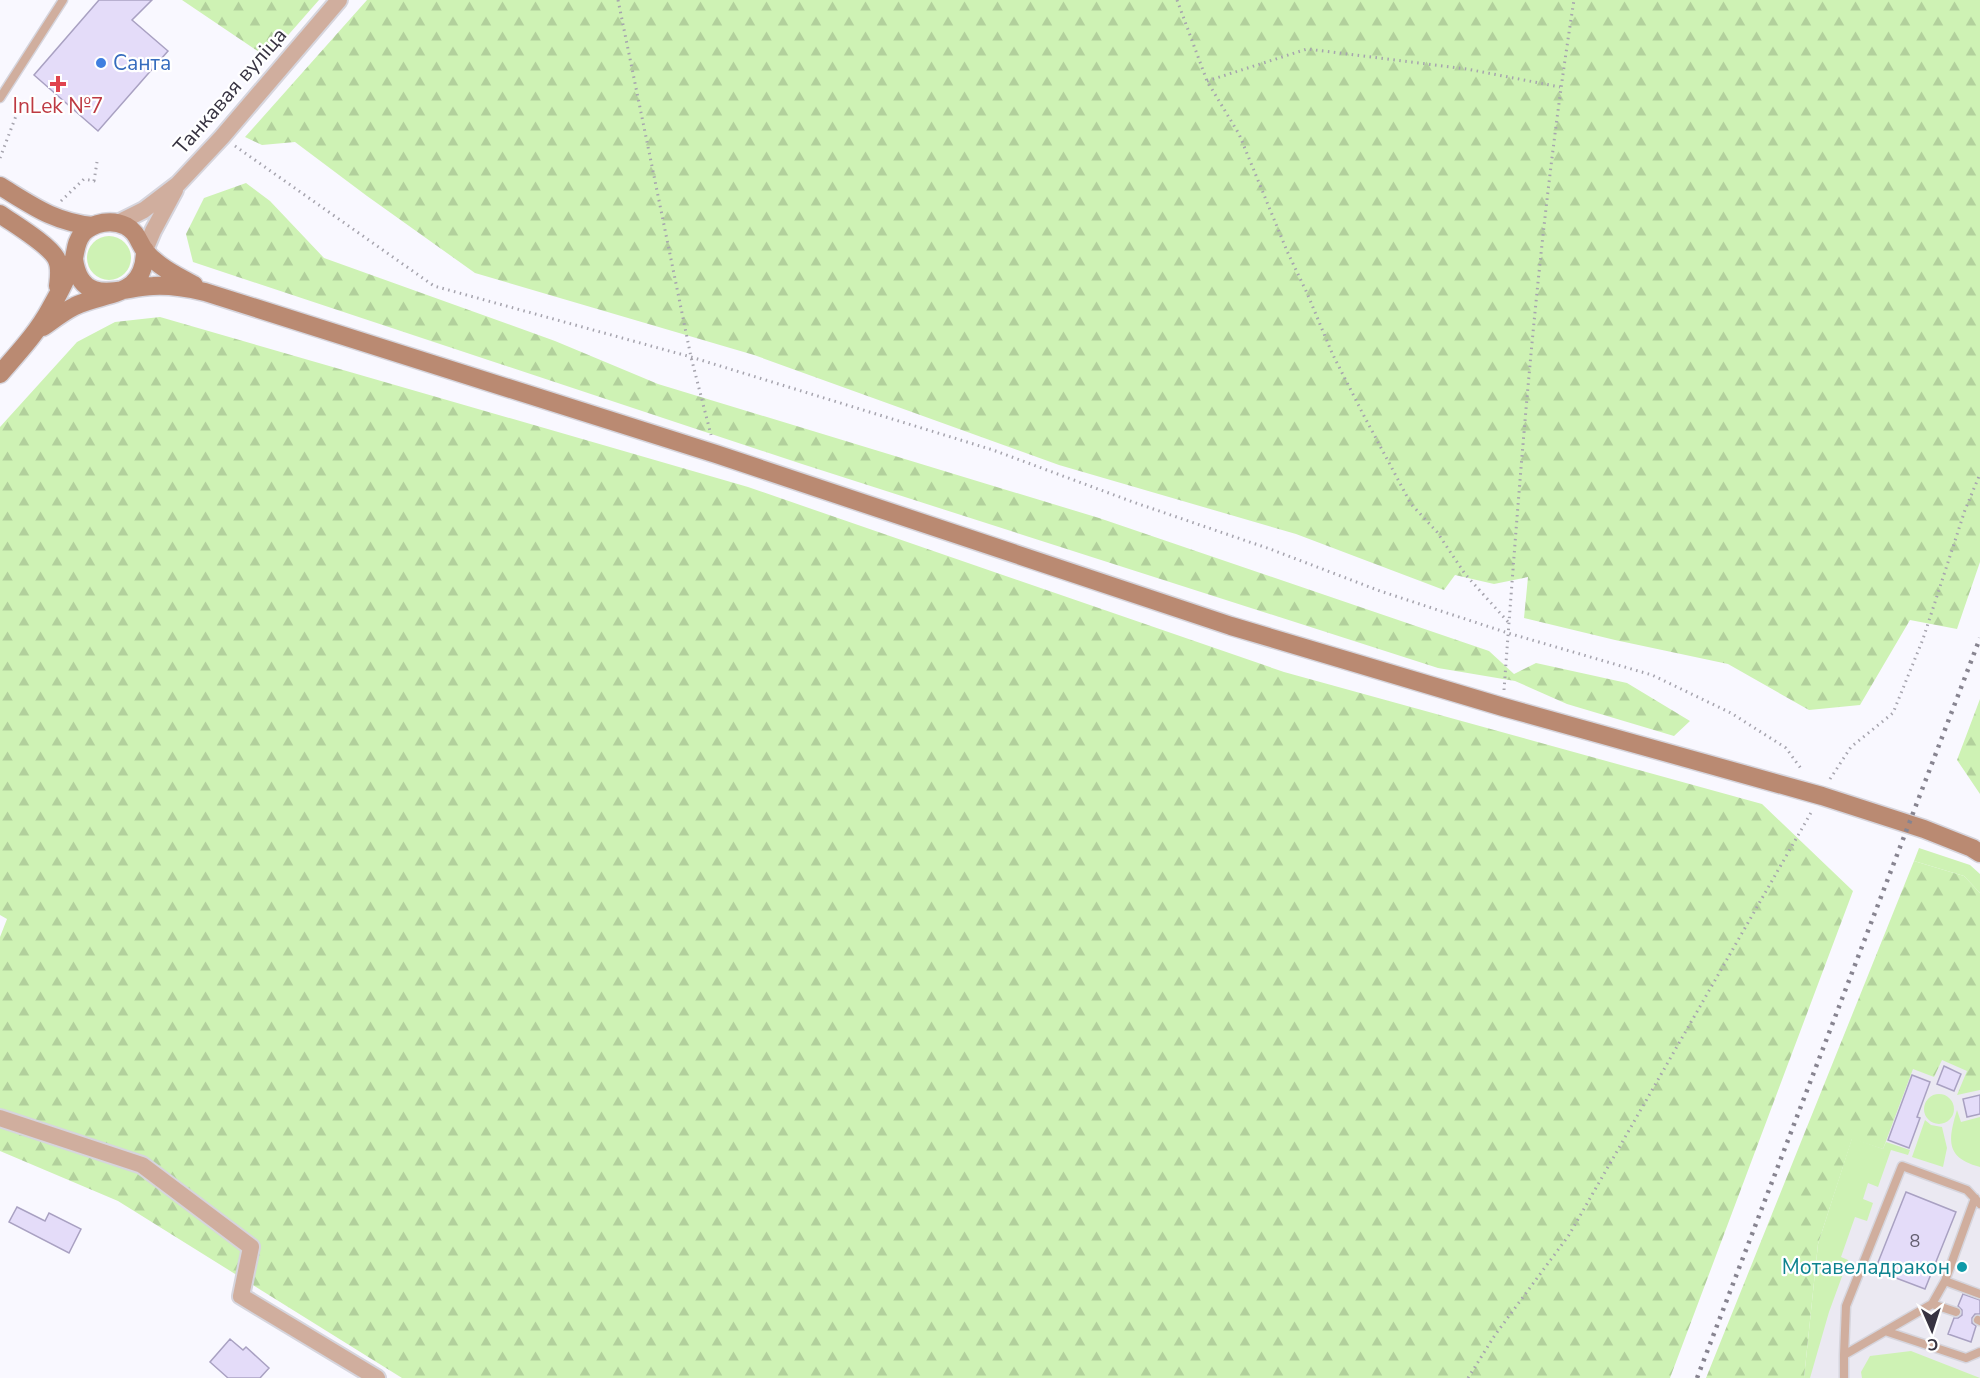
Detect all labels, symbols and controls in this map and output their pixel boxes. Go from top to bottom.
street label: Танкавая вуліца [167,22,293,160]
place label: Санта [113,49,171,77]
marker: Санта [94,56,108,70]
marker: InLek №7 [51,77,65,91]
place label: InLek №7 [13,92,103,120]
house number: 8 [1910,1229,1920,1253]
place label: Мотавеладракон [1782,1253,1950,1281]
marker: Мотавеладракон [1955,1260,1969,1274]
north arrow [1902,1300,1962,1360]
text: С [1927,1333,1939,1355]

